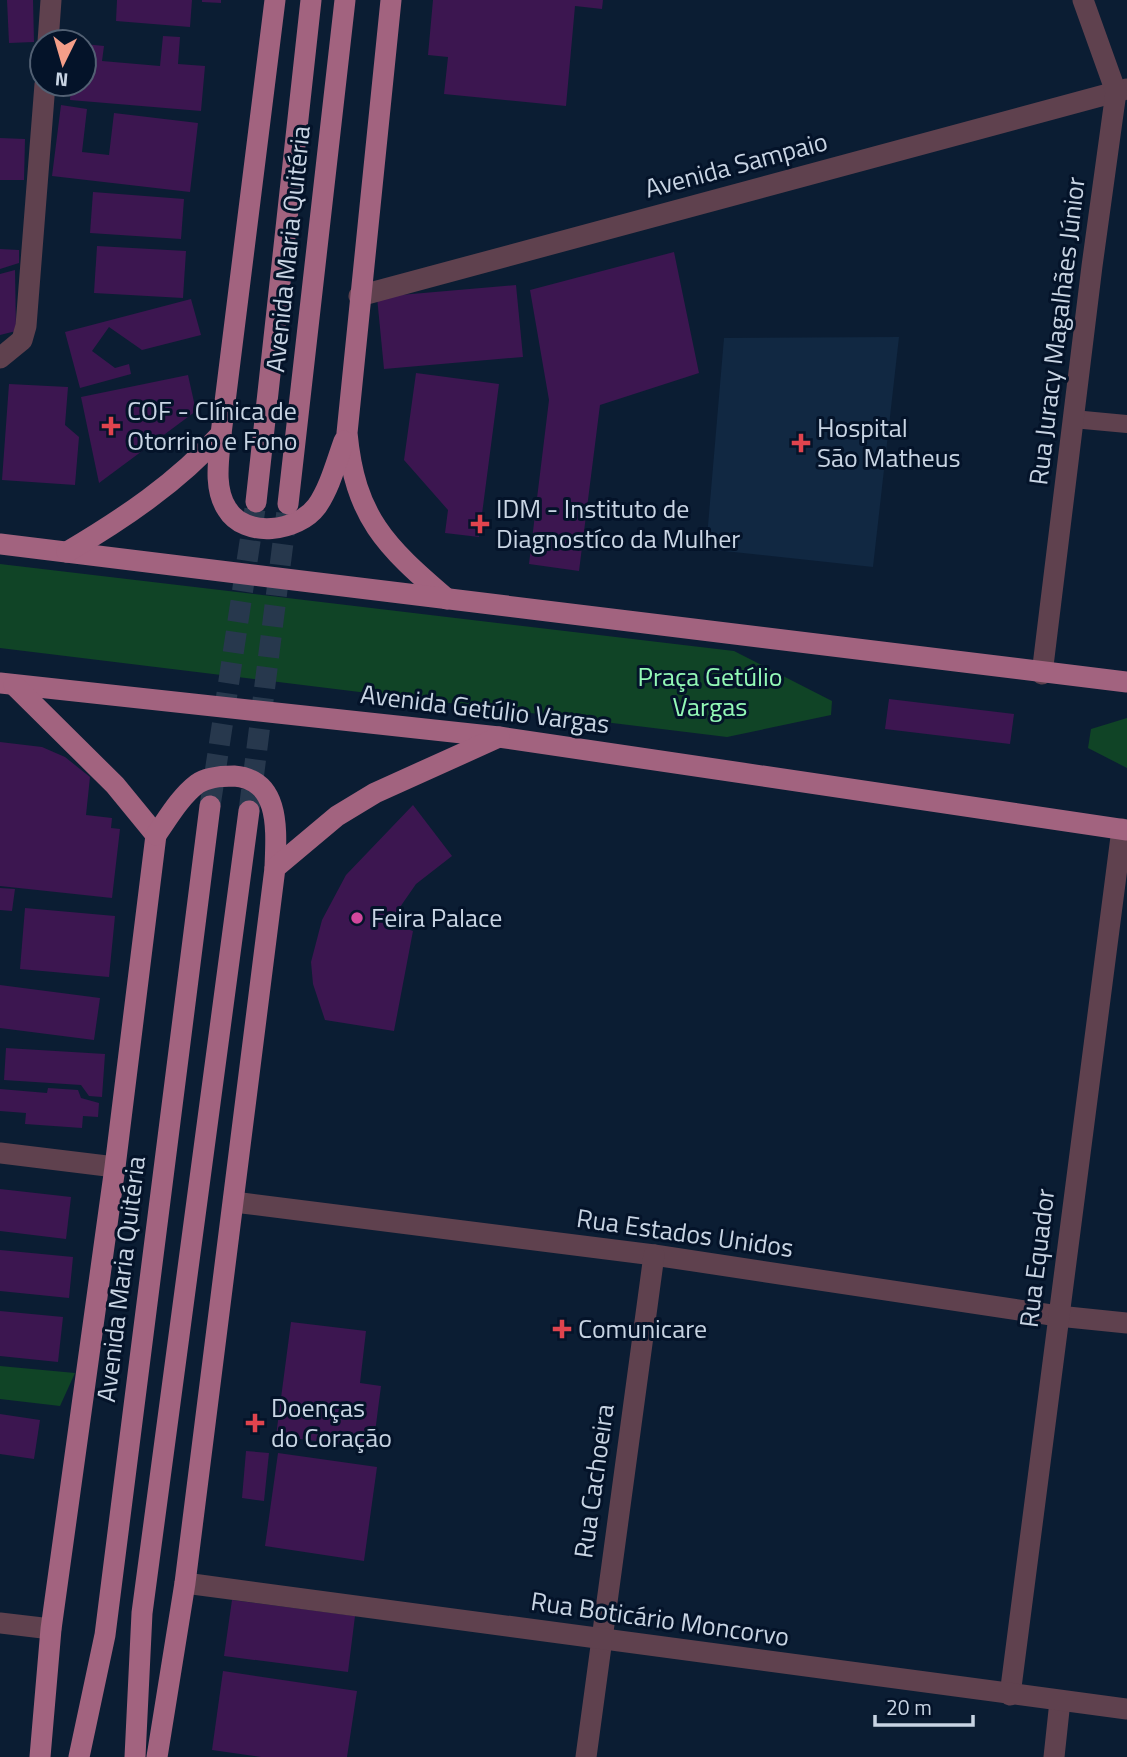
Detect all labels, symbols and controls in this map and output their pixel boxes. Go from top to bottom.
north arrow [28,28,98,98]
text: N [54,65,69,95]
street label: Avenida Sampaio [640,121,832,208]
street label: Avenida Maria Quitéria [255,124,320,374]
street label: Rua Juracy Magalhães Júnior [1018,175,1095,487]
place label: COF - Clínica de Otorrino e Fono [127,391,298,460]
place label: Hospital São Matheus [817,408,961,477]
marker: COF - Clínica de Otorrino e Fono [101,416,121,436]
marker: Hospital São Matheus [791,433,811,453]
place label: IDM - Instituto de Diagnostíco da Mulher [496,489,740,558]
marker: IDM - Instituto de Diagnostíco da Mulher [470,514,490,534]
park label: Praça Getúlio Vargas [638,657,782,726]
street label: Avenida Getúlio Vargas [358,674,612,743]
place label: Feira Palace [371,898,502,937]
marker: Feira Palace [349,910,365,926]
street label: Avenida Maria Quitéria [86,1154,155,1404]
street label: Rua Equador [1009,1186,1064,1330]
street label: Rua Estados Unidos [574,1198,796,1267]
place label: Comunicare [578,1309,707,1348]
marker: Comunicare [552,1319,572,1339]
place label: Doenças do Coração [271,1388,392,1457]
street label: Rua Cachoeira [563,1401,624,1561]
marker: Doenças do Coração [245,1413,265,1433]
street label: Rua Boticário Moncorvo [528,1581,792,1656]
scale bar [875,1684,973,1728]
text: 20 m [886,1691,932,1723]

